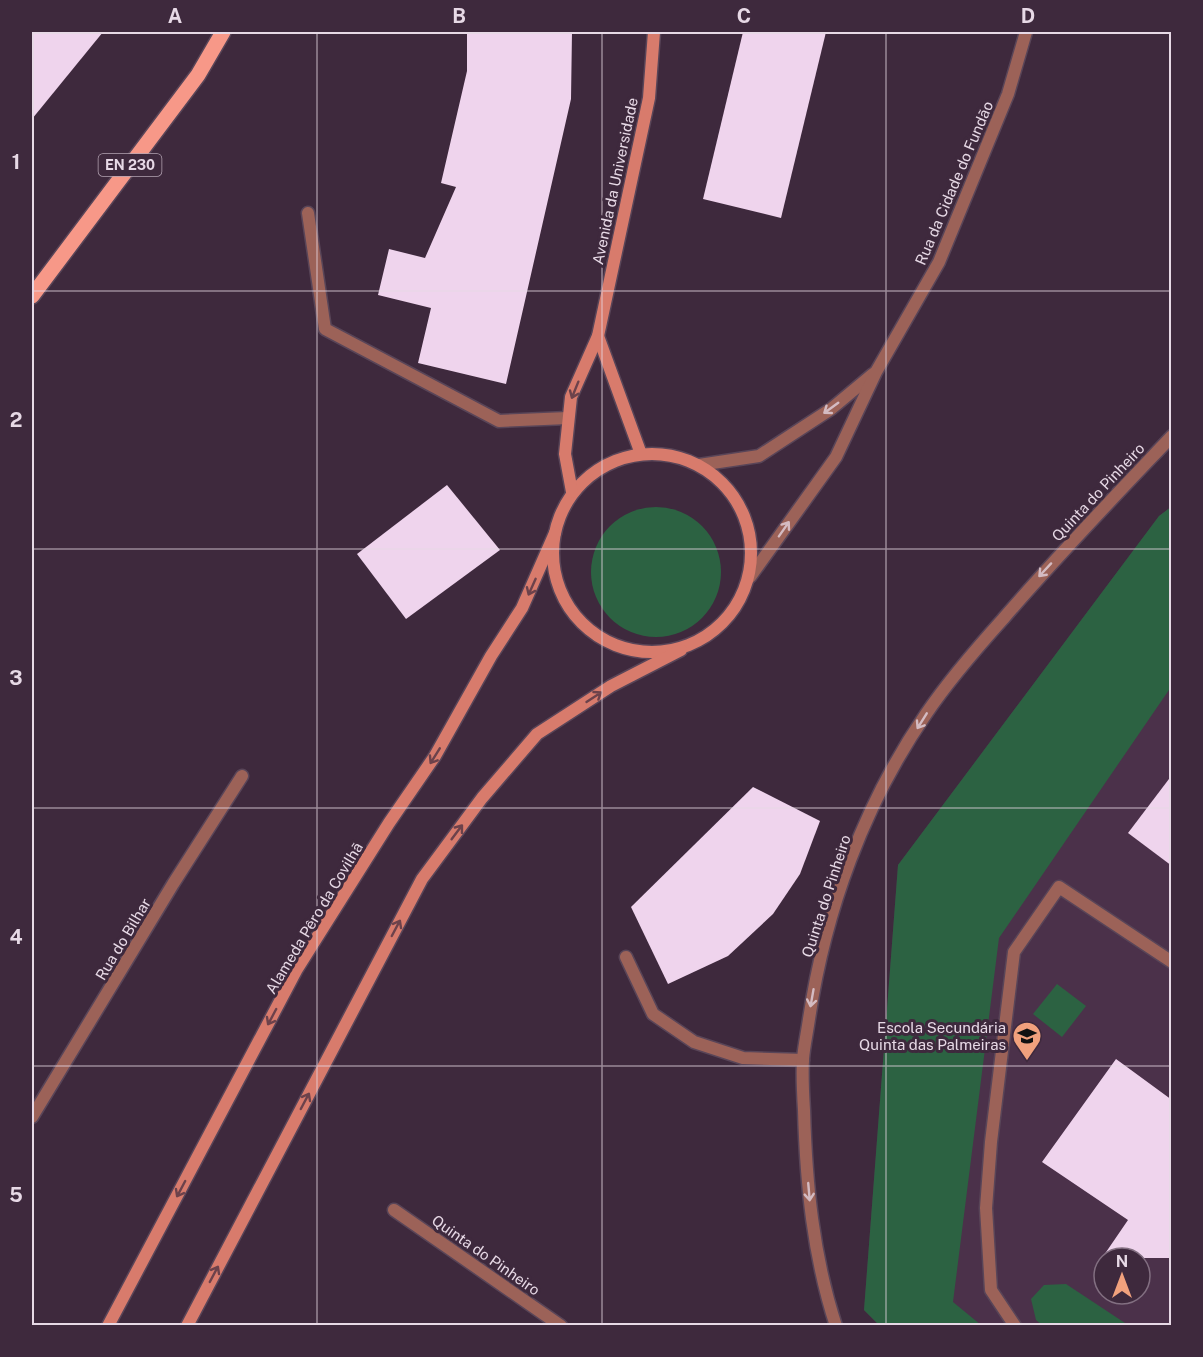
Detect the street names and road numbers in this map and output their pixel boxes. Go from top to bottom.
street label: Avenida da Universidade [589,96,641,266]
street label: Rua da Cidade do Fundão [912,99,996,267]
road number: EN 230 [98,154,162,176]
street label: Quinta do Pinheiro [1048,439,1148,545]
street label: Quinta do Pinheiro [798,833,854,959]
street label: Alameda Pêro da Covilhã [262,839,366,997]
street label: Rua do Bilhar [92,895,154,983]
street label: Quinta do Pinheiro [429,1211,543,1299]

